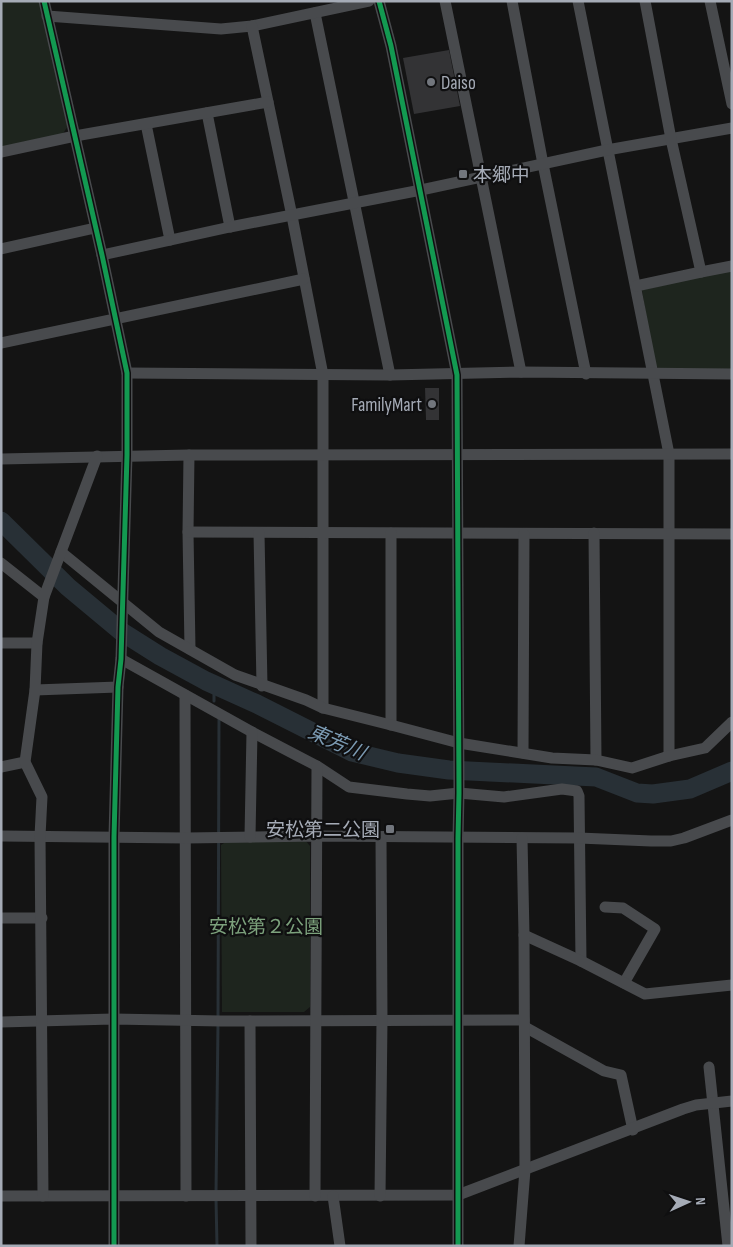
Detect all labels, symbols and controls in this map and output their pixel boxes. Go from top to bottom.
place label: Daiso [441,72,476,95]
marker: Daiso [425,76,437,88]
place label: 本郷中 [473,164,530,187]
marker: 本郷中 [457,168,469,180]
place label: FamilyMart [351,394,422,417]
marker: FamilyMart [426,398,438,410]
water label: 東芳川 [304,720,371,766]
place label: 安松第二公園 [266,819,380,842]
marker: 安松第二公園 [384,823,396,835]
park label: 安松第２公園 [209,916,323,939]
north arrow [663,1177,713,1227]
text: N [692,1197,709,1206]

